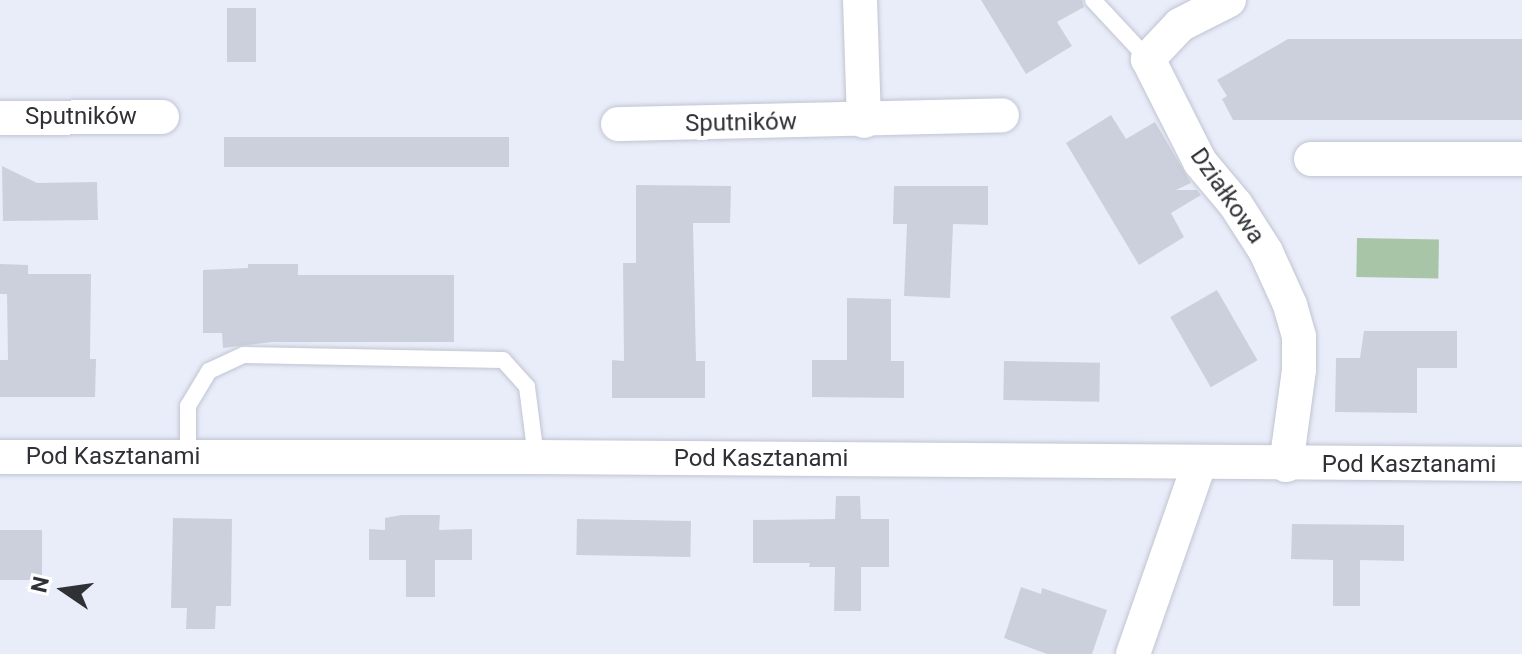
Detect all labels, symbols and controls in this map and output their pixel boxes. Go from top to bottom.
street label: Sputników [25,103,137,131]
street label: Sputników [685,108,797,138]
street label: Działkowa [1184,143,1270,249]
street label: Pod Kasztanami [26,443,200,471]
street label: Pod Kasztanami [674,445,848,473]
street label: Pod Kasztanami [1322,451,1496,479]
north arrow [24,550,104,630]
text: N [26,574,54,595]

